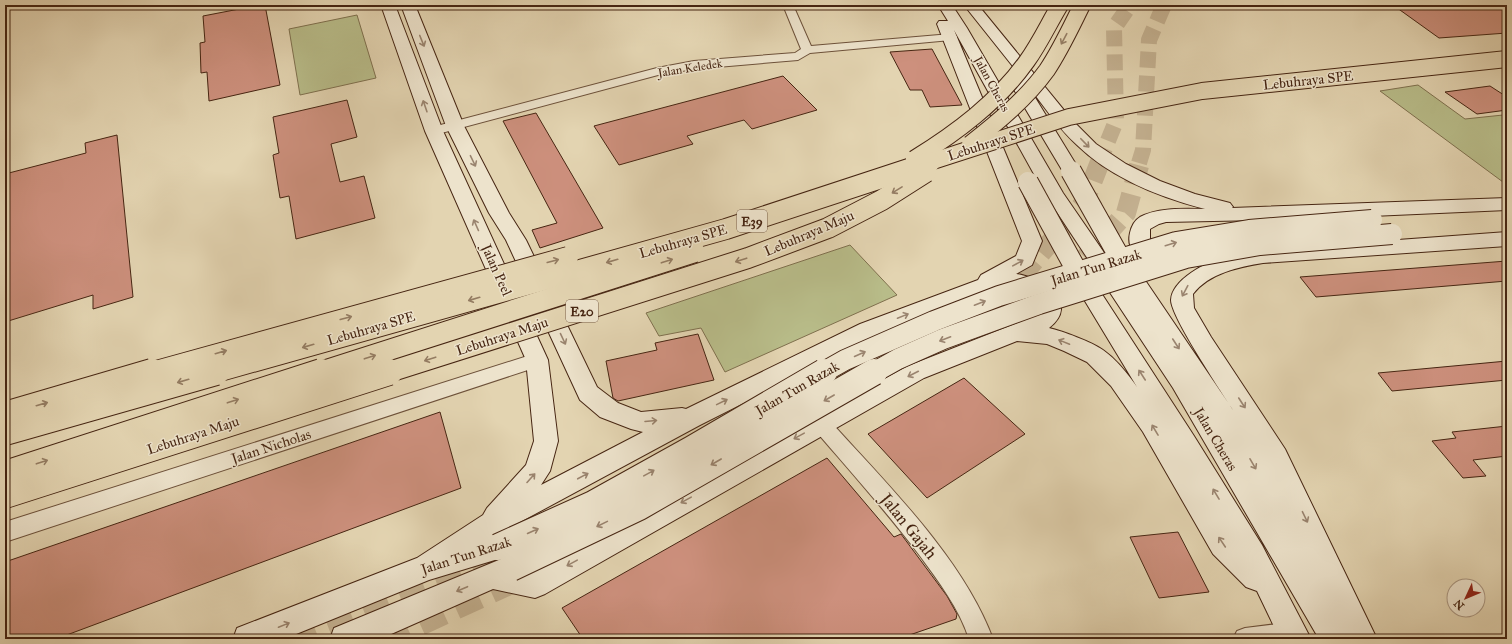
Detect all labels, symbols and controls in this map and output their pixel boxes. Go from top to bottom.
one-way arrow [1060,33,1067,45]
one-way arrow [419,35,427,47]
street label: Jalan Cheras [969,52,1013,114]
street label: Jalan Keledek [655,56,724,81]
street label: Lebuhraya SPE [1262,67,1354,94]
one-way arrow [421,99,428,112]
street label: Lebuhraya SPE [945,120,1037,165]
one-way arrow [1080,138,1090,148]
one-way arrow [470,155,477,167]
one-way arrow [892,186,903,194]
street label: Lebuhraya Maju [762,207,857,260]
road number: E39 [737,210,767,232]
one-way arrow [472,219,479,231]
street label: Lebuhraya SPE [637,221,729,262]
street label: Jalan Peel [476,240,516,299]
one-way arrow [1164,240,1177,247]
street label: Jalan Tun Razak [1047,246,1144,291]
one-way arrow [546,257,559,265]
one-way arrow [660,257,672,265]
one-way arrow [734,257,747,264]
one-way arrow [606,258,619,265]
one-way arrow [1012,259,1024,267]
one-way arrow [1181,285,1188,297]
one-way arrow [467,296,480,304]
one-way arrow [973,299,985,307]
road number: E20 [566,300,598,322]
street label: Lebuhraya SPE [325,308,417,349]
one-way arrow [896,312,908,320]
one-way arrow [340,313,353,321]
street label: Lebuhraya Maju [454,313,551,359]
one-way arrow [560,333,567,345]
one-way arrow [939,335,951,343]
one-way arrow [1059,337,1071,345]
one-way arrow [1172,338,1180,349]
one-way arrow [302,343,315,350]
one-way arrow [214,348,227,355]
one-way arrow [854,350,866,357]
one-way arrow [363,353,376,360]
one-way arrow [424,356,437,363]
street label: Jalan Tun Razak [751,357,843,421]
one-way arrow [1138,370,1146,381]
one-way arrow [908,371,920,378]
one-way arrow [177,378,190,385]
one-way arrow [823,394,835,402]
one-way arrow [226,397,239,404]
one-way arrow [716,398,728,406]
one-way arrow [1238,398,1246,409]
one-way arrow [36,400,49,407]
street label: Jalan Cheras [1188,403,1241,475]
street label: Lebuhraya Maju [145,412,242,458]
one-way arrow [644,417,657,425]
one-way arrow [1151,424,1159,436]
street label: Jalan Nicholas [227,426,313,469]
one-way arrow [794,433,806,441]
one-way arrow [35,458,48,465]
one-way arrow [1249,458,1257,470]
one-way arrow [710,459,722,467]
one-way arrow [643,468,655,476]
one-way arrow [576,472,588,480]
one-way arrow [527,473,536,483]
street label: Jalan Gajah [874,488,942,564]
one-way arrow [1211,488,1219,500]
one-way arrow [680,496,692,504]
one-way arrow [1302,510,1309,522]
one-way arrow [596,521,608,528]
one-way arrow [527,527,539,534]
street label: Jalan Tun Razak [417,533,514,580]
one-way arrow [1218,537,1226,548]
one-way arrow [566,560,578,567]
north arrow [1446,578,1486,618]
one-way arrow [456,586,468,593]
text: N [1451,596,1467,612]
one-way arrow [278,620,290,628]

